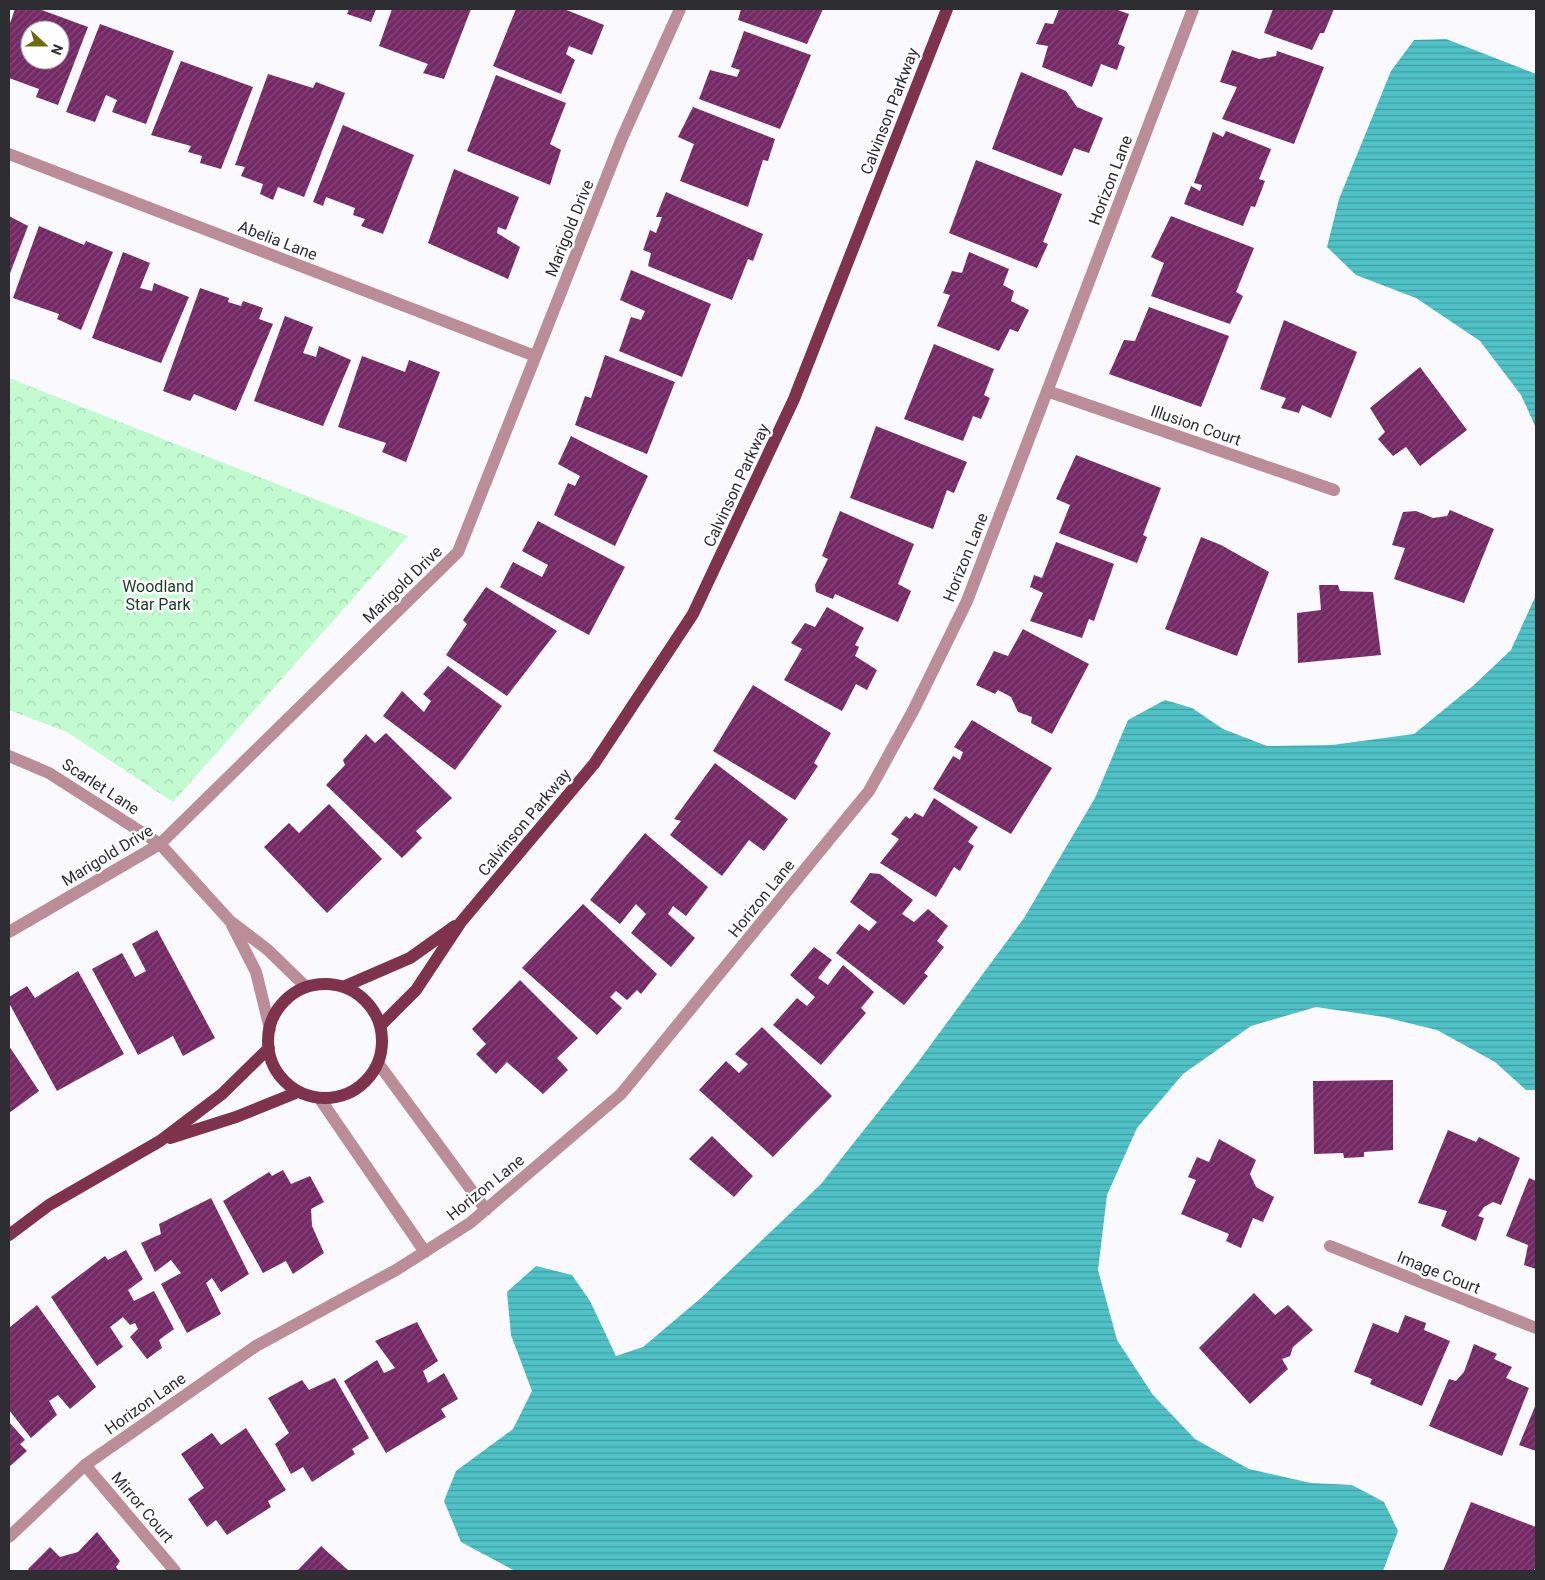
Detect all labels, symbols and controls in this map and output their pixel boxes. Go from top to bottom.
north arrow [20,20,70,70]
text: N [48,42,66,57]
street label: Calvinson Parkway [857,45,923,177]
street label: Horizon Lane [1085,133,1136,228]
street label: Marigold Drive [541,177,598,279]
street label: Abelia Lane [236,217,320,264]
street label: Illusion Court [1148,401,1244,450]
street label: Calvinson Parkway [700,420,774,550]
street label: Horizon Lane [939,510,992,604]
street label: Marigold Drive [359,542,446,627]
park label: Woodland Star Park [122,577,194,614]
street label: Scarlet Lane [59,754,143,818]
street label: Calvinson Parkway [474,765,575,880]
street label: Marigold Drive [58,821,156,890]
street label: Horizon Lane [724,856,798,941]
street label: Horizon Lane [443,1150,528,1224]
street label: Image Court [1394,1247,1483,1298]
street label: Horizon Lane [101,1369,189,1438]
street label: Mirror Court [108,1468,178,1547]

